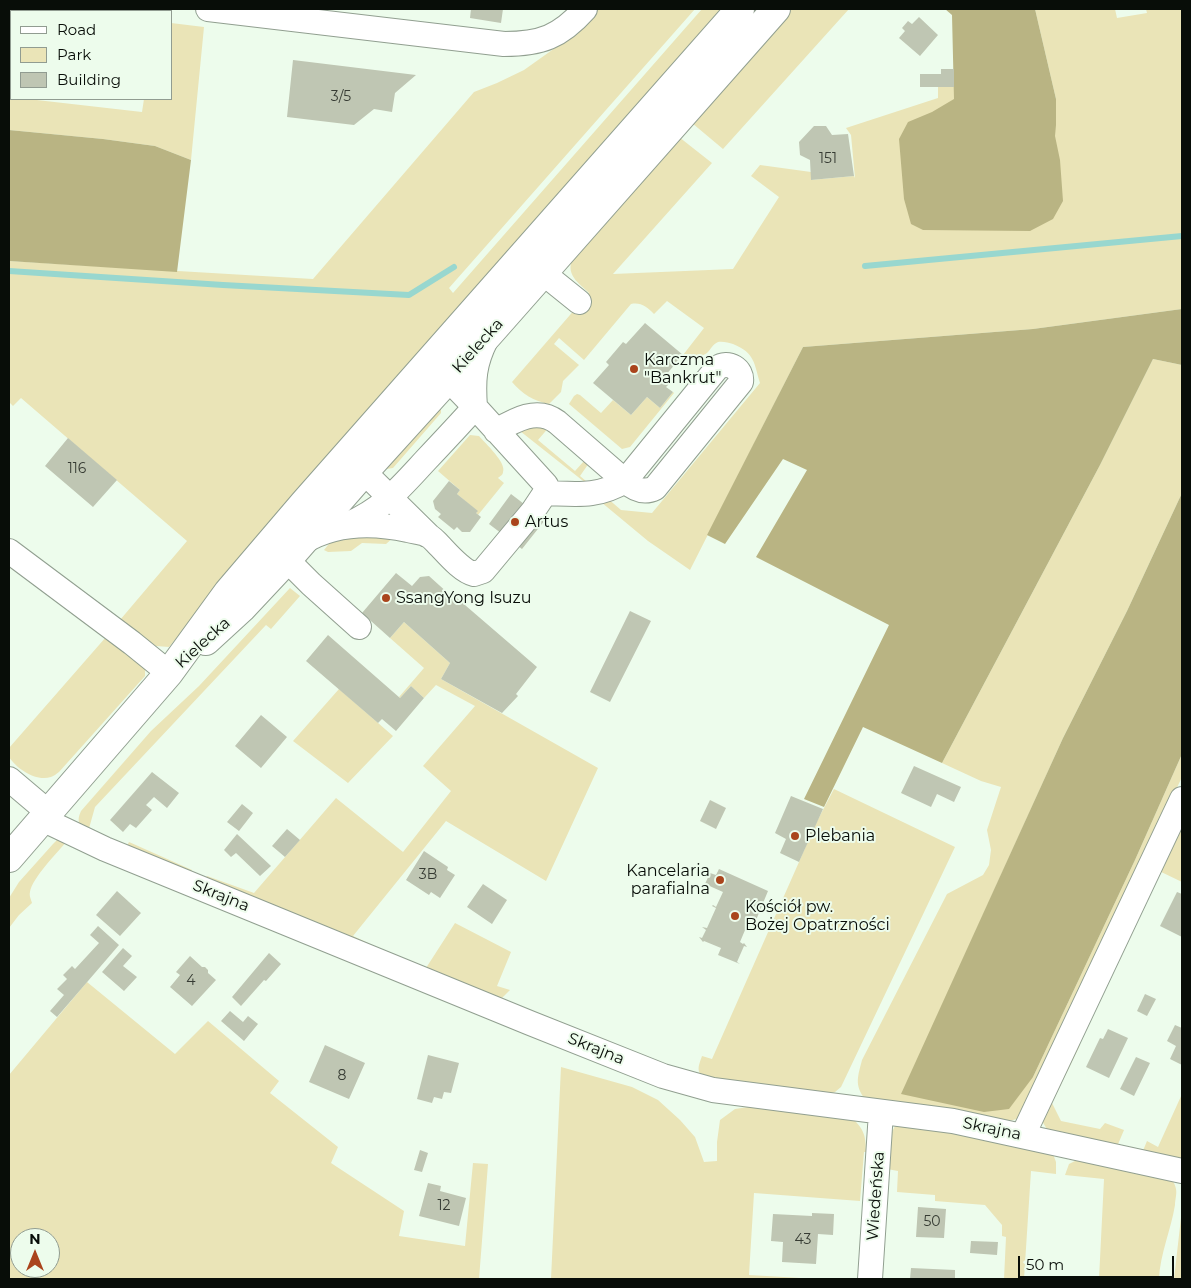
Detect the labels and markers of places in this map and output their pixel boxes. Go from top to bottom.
place label: Karczma "Bankrut" [644,350,721,388]
marker: Karczma "Bankrut" [628,363,640,375]
place label: Artus [525,512,568,532]
marker: Artus [509,516,521,528]
place label: SsangYong Isuzu [396,588,532,608]
marker: SsangYong Isuzu [380,592,392,604]
place label: Plebania [805,826,875,846]
marker: Plebania [789,830,801,842]
place label: Kancelaria parafialna [626,861,710,899]
marker: Kancelaria parafialna [714,874,726,886]
place label: Kościół pw. Bożej Opatrzności [745,897,890,935]
marker: Kościół pw. Bożej Opatrzności [729,910,741,922]

